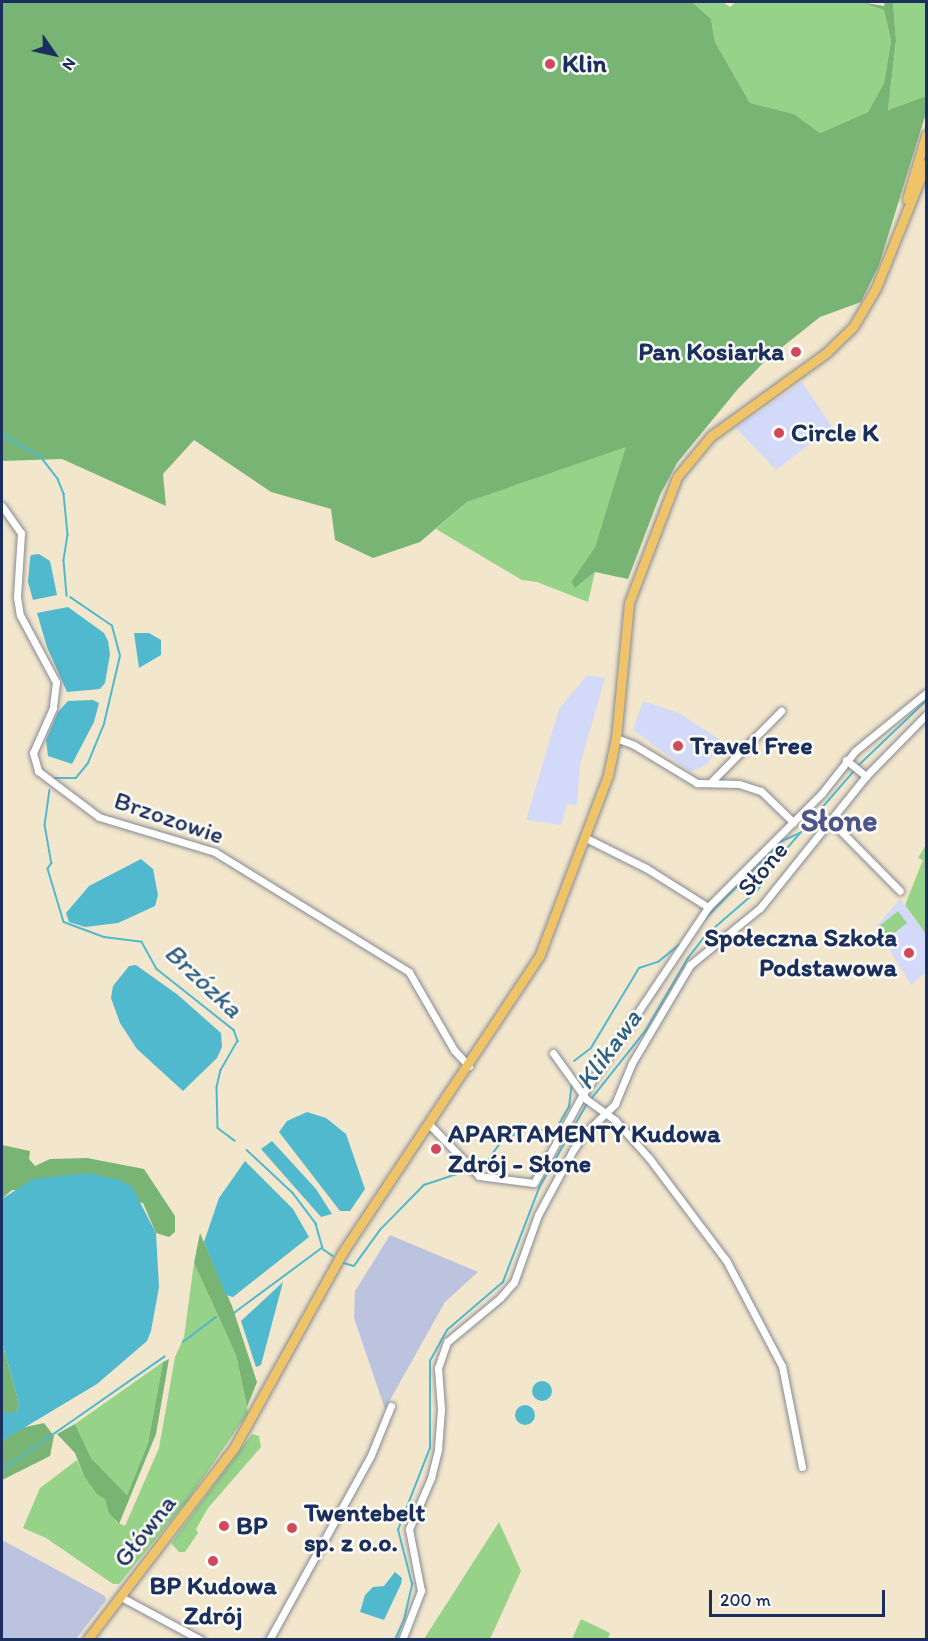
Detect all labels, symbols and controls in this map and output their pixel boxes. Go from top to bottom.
north arrow [24,24,84,84]
place label: Klin [562,48,606,80]
text: N [58,55,80,74]
marker: Klin [543,57,557,71]
place label: Pan Kosiarka [638,336,784,368]
marker: Pan Kosiarka [789,345,803,359]
place label: Circle K [791,417,879,449]
marker: Circle K [772,426,786,440]
place label: Travel Free [690,730,812,762]
marker: Travel Free [671,739,685,753]
street label: Brzozowie [110,785,228,851]
district label: Słone [801,801,877,839]
street label: Słone [731,835,795,903]
place label: Społeczna Szkoła Podstawowa [704,922,897,984]
water label: Brzózka [158,936,250,1024]
marker: Społeczna Szkoła Podstawowa [902,946,916,960]
water label: Klikawa [568,1003,648,1095]
place label: APARTAMENTY Kudowa Zdrój - Słone [448,1118,720,1180]
marker: APARTAMENTY Kudowa Zdrój - Słone [429,1142,443,1156]
street label: Główna [107,1488,183,1574]
place label: Twentebelt sp. z o.o. [304,1497,425,1558]
place label: BP [236,1510,268,1542]
marker: BP [217,1519,231,1533]
marker: Twentebelt sp. z o.o. [285,1521,299,1535]
marker: BP Kudowa Zdrój [206,1554,220,1568]
place label: BP Kudowa Zdrój [150,1570,276,1631]
scale bar [712,1578,888,1616]
text: 200 m [720,1589,771,1611]

